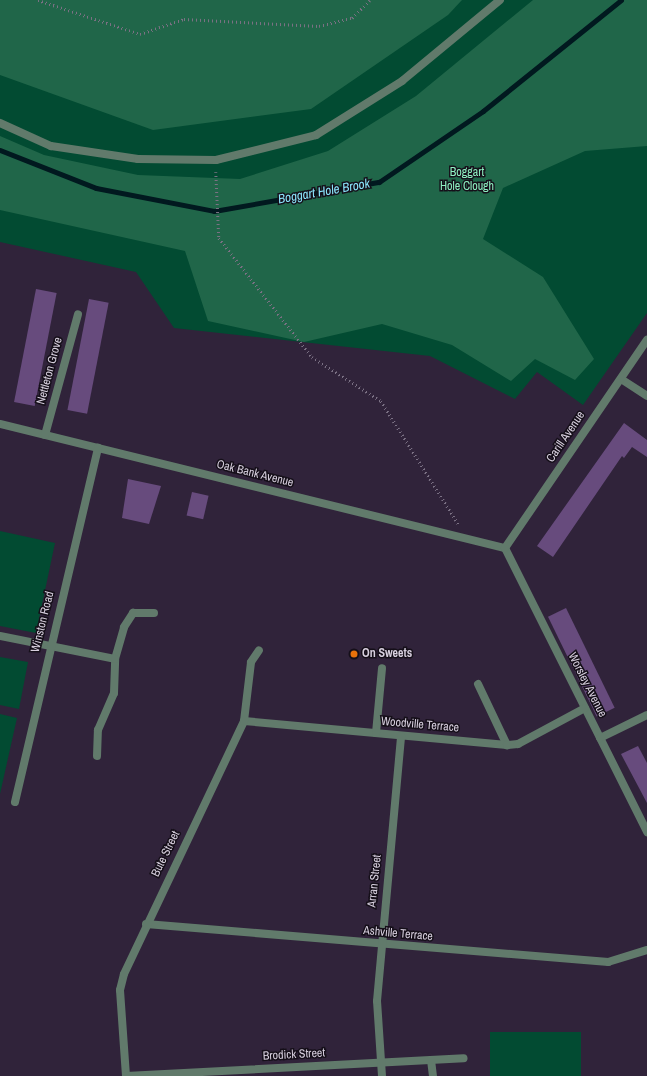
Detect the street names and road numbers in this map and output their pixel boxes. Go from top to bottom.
street label: Nettleton Grove [34,336,66,406]
street label: Carill Avenue [544,409,588,465]
street label: Oak Bank Avenue [215,457,295,491]
street label: Winston Road [28,590,58,654]
street label: Worsley Avenue [564,650,610,720]
street label: Woodville Terrace [380,714,460,736]
street label: Bute Street [149,829,183,879]
street label: Arran Street [365,854,385,908]
street label: Ashville Terrace [363,924,433,944]
street label: Brodick Street [262,1046,326,1064]

